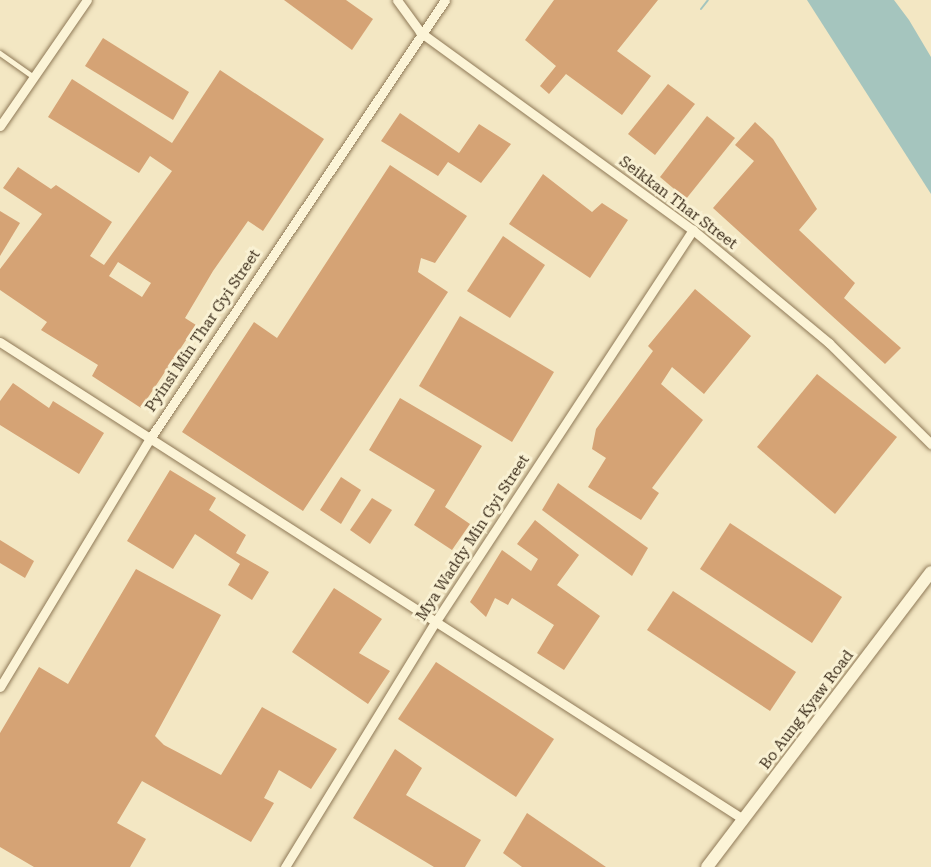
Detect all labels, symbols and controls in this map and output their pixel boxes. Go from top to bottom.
street label: Seikkan Thar Street [615,153,741,253]
street label: Pyinsi Min Thar Gyi Street [142,246,264,416]
street label: Mya Waddy Min Gyi Street [413,452,533,624]
street label: Bo Aung Kyaw Road [756,647,858,773]

